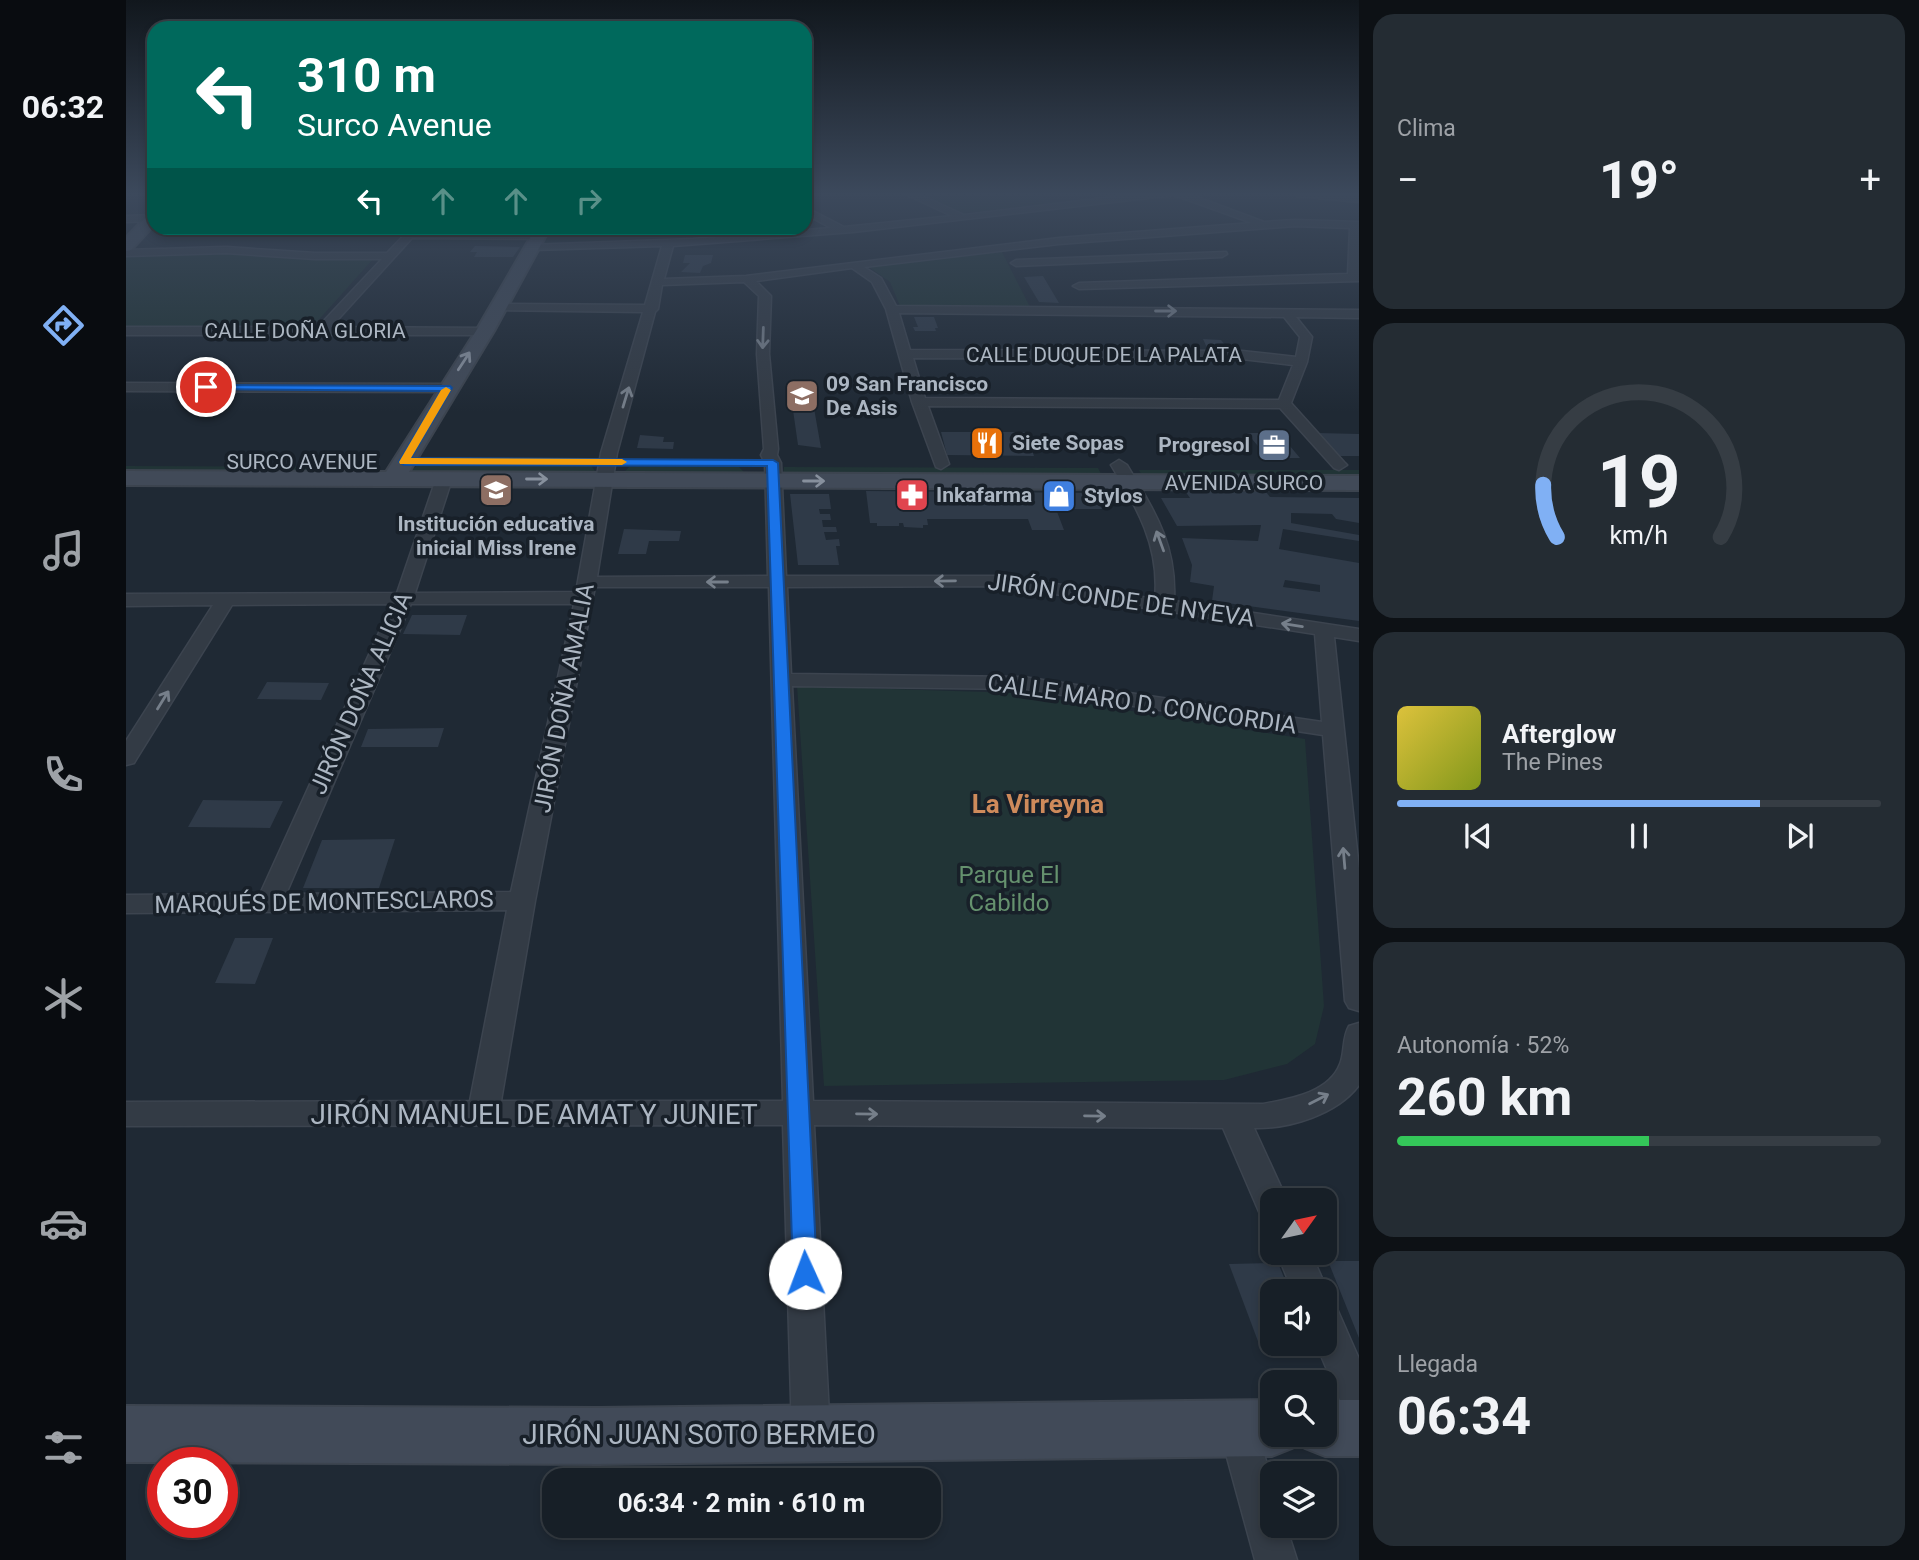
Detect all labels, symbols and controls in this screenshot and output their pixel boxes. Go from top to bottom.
text: 310 m [297,47,436,104]
icon: left [182,49,273,140]
text: 06:32 [22,88,104,126]
text: Surco Avenue [297,106,492,144]
text: Clima [1397,115,1456,142]
text: 19° [1599,150,1679,211]
text: − [1397,158,1419,202]
text: + [1859,158,1881,202]
icon: left [351,182,389,220]
icon: ahead [424,182,462,220]
icon: ahead [497,182,535,220]
icon: right [570,182,608,220]
icon: directions [39,301,88,350]
one-way arrow [1154,304,1177,318]
street label: CALLE DOÑA GLORIA [204,319,406,343]
one-way arrow [757,327,770,350]
street label: CALLE DUQUE DE LA PALATA [966,343,1242,367]
one-way arrow [458,352,472,372]
pin [176,357,236,417]
icon: arrive [187,368,225,406]
place label: 09 San Francisco De Asis [826,372,988,420]
school or university icon: 09 San Francisco De Asis [783,377,821,415]
one-way arrow [620,386,633,408]
restaurant icon: Siete Sopas [968,424,1006,462]
office icon: Progresol [1255,426,1293,464]
place label: Siete Sopas [1012,431,1124,455]
place label: Progresol [1158,433,1250,457]
text: 19 [1597,439,1681,525]
street label: SURCO AVENUE [227,450,378,474]
school or university icon: Institución educativa inicial Miss Irene [477,471,515,509]
street label: AVENIDA SURCO [1165,471,1323,495]
one-way arrow [525,472,548,486]
one-way arrow [802,474,825,488]
pharmacy icon: Inkafarma [893,476,931,514]
shop icon: Stylos [1040,477,1078,515]
place label: Inkafarma [936,483,1032,507]
place label: Stylos [1084,484,1143,508]
place label: Institución educativa inicial Miss Irene [397,512,595,560]
text: km/h [1610,521,1668,550]
icon: music [39,526,88,575]
one-way arrow [1152,530,1165,552]
street label: JIRÓN CONDE DE NYEVA [986,567,1256,633]
one-way arrow [934,574,957,588]
one-way arrow [706,575,729,589]
street label: JIRÓN DOÑA AMALIA [528,581,600,815]
street label: JIRÓN DOÑA ALICIA [304,587,418,798]
one-way arrow [1281,618,1303,631]
street label: CALLE MARO D. CONCORDIA [986,668,1299,740]
one-way arrow [155,691,170,710]
text: Afterglow [1502,719,1616,749]
text: The Pines [1502,749,1603,776]
icon: phone [39,750,88,799]
district label: La Virreyna [972,789,1104,819]
icon: previous [1459,817,1497,855]
icon: pause [1620,817,1658,855]
icon: next [1781,817,1819,855]
one-way arrow [1337,847,1350,870]
park label: Parque El Cabildo [958,861,1060,917]
street label: MARQUÉS DE MONTESCLAROS [154,885,494,919]
icon: climate [39,974,88,1023]
text: Autonomía · 52% [1397,1032,1569,1059]
text: 260 km [1397,1067,1572,1128]
one-way arrow [1309,1092,1329,1106]
street label: JIRÓN MANUEL DE AMAT Y JUNIET [310,1098,758,1131]
one-way arrow [856,1107,879,1121]
one-way arrow [1083,1109,1106,1123]
north arrow [1260,1188,1337,1265]
map controls [1260,1188,1337,1538]
icon: car [39,1199,88,1248]
position arrow [768,1236,842,1310]
button: sound [1260,1279,1337,1356]
text: Llegada [1397,1351,1478,1378]
button: search [1260,1370,1337,1447]
text: 06:34 [1397,1386,1531,1447]
street label: JIRÓN JUAN SOTO BERMEO [522,1418,876,1451]
icon: filters [39,1423,88,1472]
speed limit sign: 30 [147,1447,238,1538]
button: layers [1260,1461,1337,1538]
text: 06:34 · 2 min · 610 m [618,1488,865,1518]

